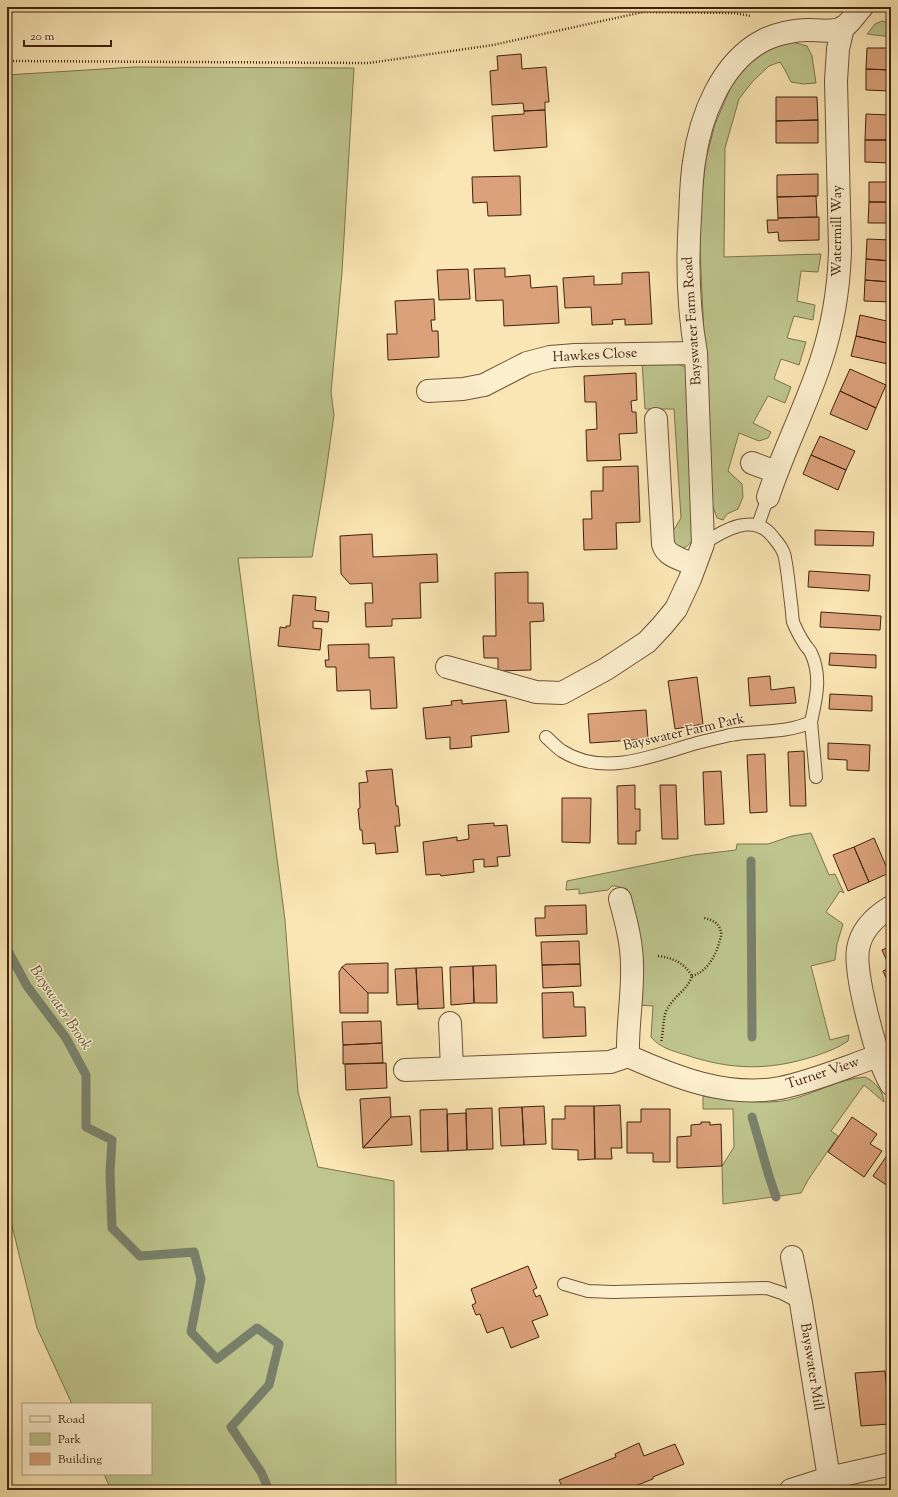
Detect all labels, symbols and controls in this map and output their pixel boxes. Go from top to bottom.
scale bar [24,22,111,48]
text: 20 m [30,28,55,46]
street label: Watermill Way [828,185,848,277]
street label: Bayswater Farm Road [679,256,707,386]
street label: Hawkes Close [552,344,638,368]
street label: Bayswater Farm Park [621,709,747,757]
water label: Bayswater Brook [24,962,96,1055]
street label: Turner View [784,1053,863,1095]
street label: Bayswater Mill [794,1322,828,1412]
legend [22,1403,152,1475]
text: Road [58,1411,85,1429]
text: Park [58,1431,81,1449]
text: Building [58,1451,102,1469]

